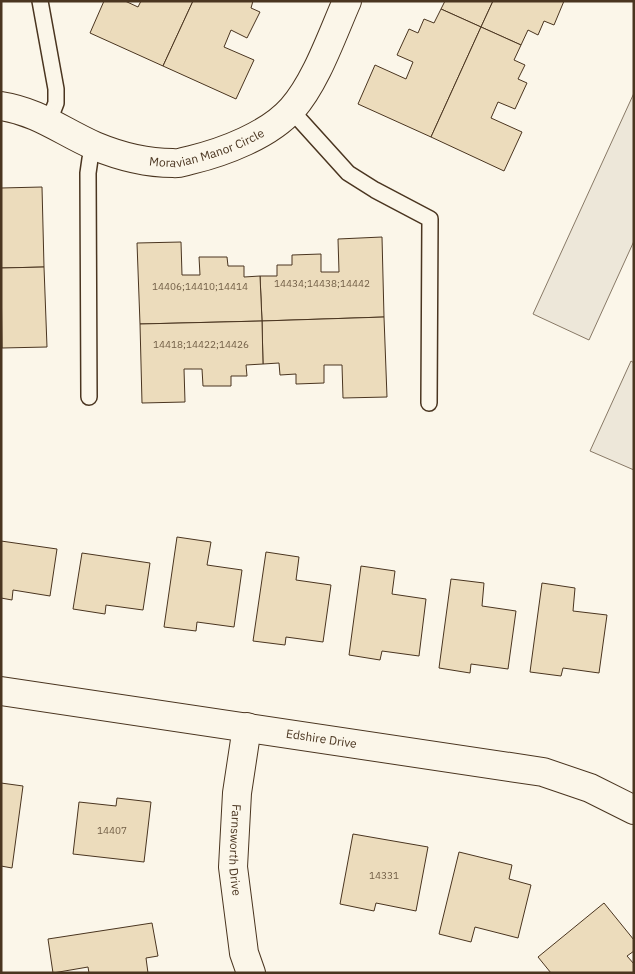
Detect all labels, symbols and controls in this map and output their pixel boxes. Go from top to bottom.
street label: Moravian Manor Circle [148,125,267,171]
house number: 14434;14438;14442 [274,277,370,290]
house number: 14406;14410;14414 [152,280,248,293]
house number: 14418;14422;14426 [153,338,249,351]
street label: Edshire Drive [285,726,358,751]
street label: Farnsworth Drive [226,804,245,897]
house number: 14407 [97,824,127,837]
house number: 14331 [369,869,399,882]

